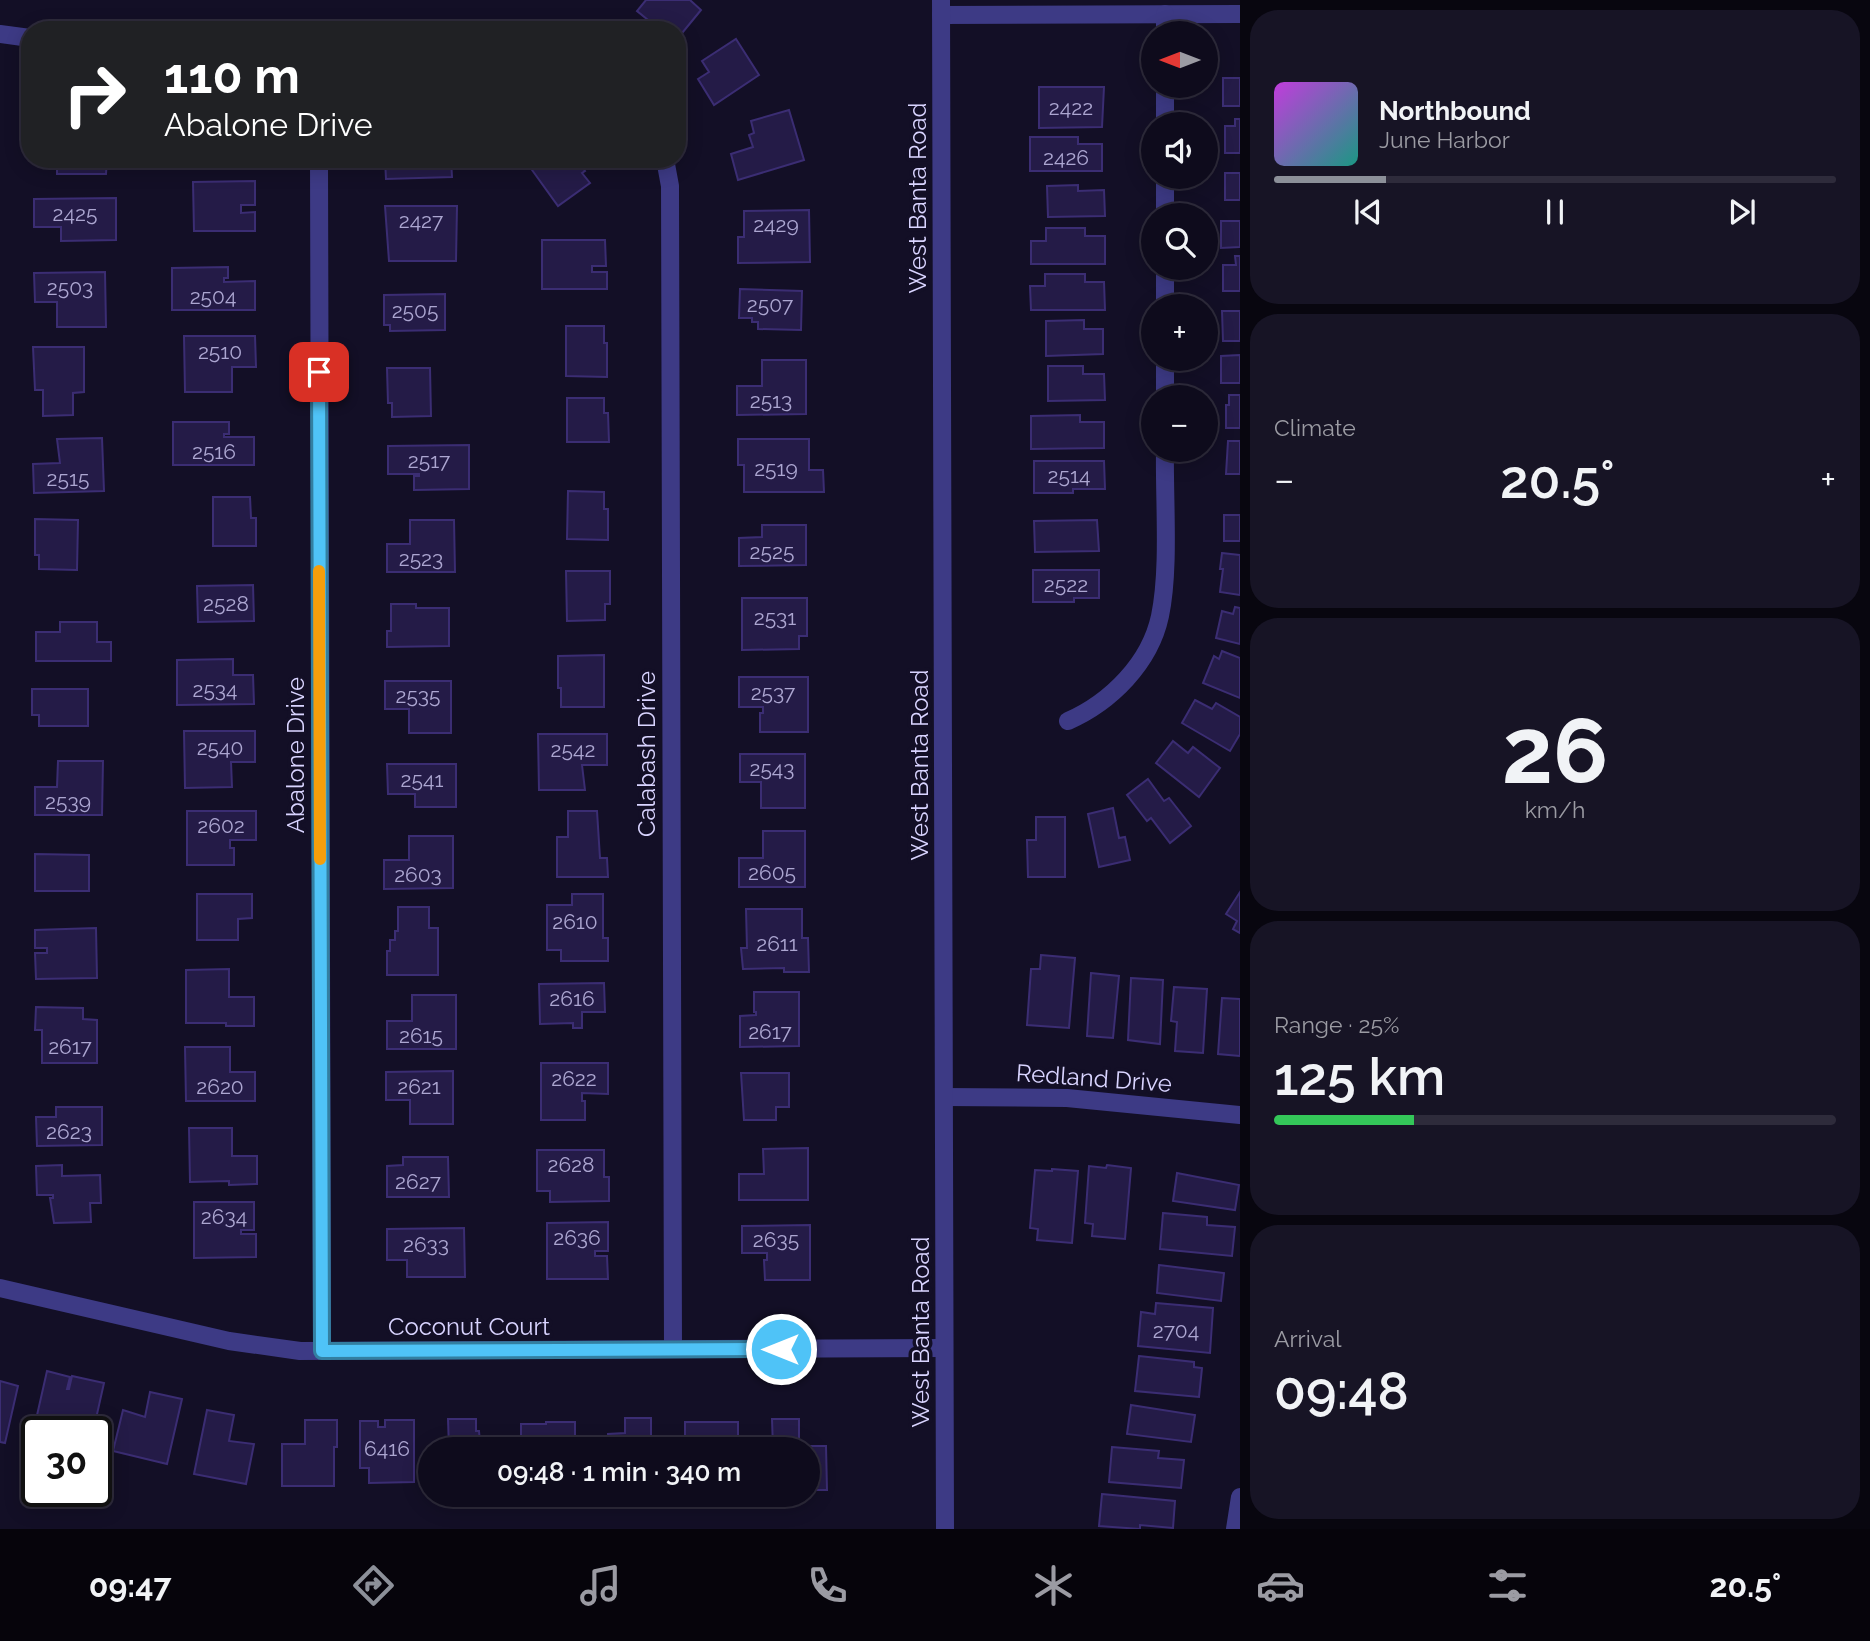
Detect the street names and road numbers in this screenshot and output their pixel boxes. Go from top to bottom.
street label: West Banta Road [903,102,932,294]
street label: West Banta Road [905,669,934,861]
street label: Calabash Drive [632,671,661,837]
street label: Abalone Drive [281,677,310,833]
street label: Redland Drive [1015,1058,1173,1098]
street label: West Banta Road [906,1236,935,1428]
street label: Coconut Court [388,1312,550,1341]

